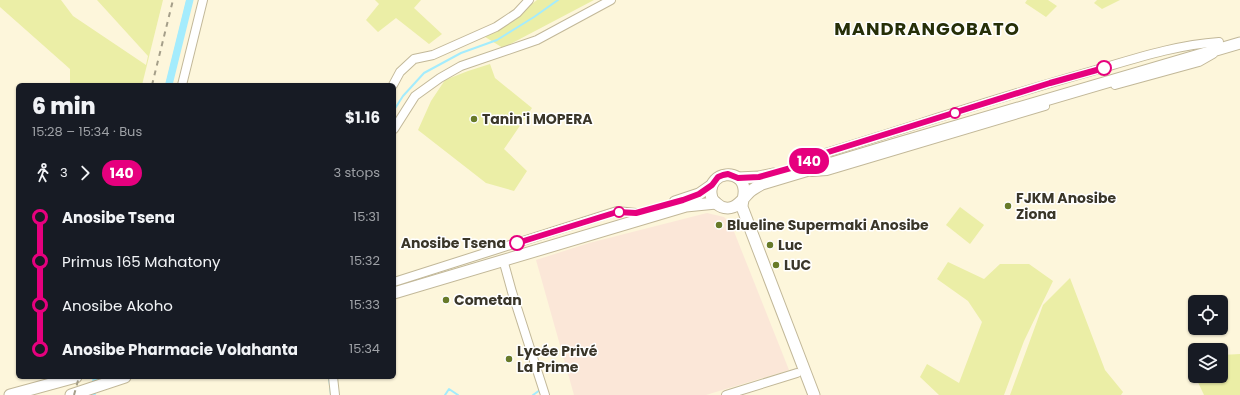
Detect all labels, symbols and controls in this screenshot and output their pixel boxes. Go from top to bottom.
district label: MANDRANGOBATO [834,16,1020,41]
unlabelled marker [1096,60,1112,76]
text: 6 min [32,91,96,122]
text: $1.16 [345,107,380,128]
unlabelled marker [949,107,961,119]
place label: Tanin'i MOPERA [482,109,593,129]
marker: Tanin'i MOPERA [469,114,479,124]
text: 15:28 – 15:34 · Bus [32,122,142,141]
line badge: 140 [786,148,832,174]
text: 140 [797,151,821,171]
icon: walk [32,162,54,184]
icon: forward [74,162,96,184]
text: 3 [60,163,68,182]
text: 140 [110,163,134,183]
text: 3 stops [333,163,380,182]
place label: FJKM Anosibe Ziona [1016,188,1116,224]
marker: FJKM Anosibe Ziona [1003,201,1013,211]
unlabelled marker [613,206,625,218]
text: Anosibe Tsena [62,207,175,228]
text: 15:31 [353,207,380,226]
place label: Blueline Supermaki Anosibe [727,215,929,235]
marker: Blueline Supermaki Anosibe [714,220,724,230]
place label: Anosibe Tsena [401,233,506,253]
marker: Anosibe Tsena [509,235,525,251]
place label: Luc [778,235,803,255]
marker: Luc [765,240,775,250]
text: Primus 165 Mahatony [62,251,221,272]
text: 15:32 [350,251,380,270]
place label: LUC [784,255,812,275]
marker: LUC [771,260,781,270]
place label: Cometan [454,290,522,310]
text: Anosibe Akoho [62,295,173,316]
text: 15:33 [350,295,380,314]
marker: Cometan [441,295,451,305]
map controls [1188,295,1228,383]
button: locate [1188,295,1228,335]
text: Anosibe Pharmacie Volahanta [62,339,298,360]
text: 15:34 [349,339,380,358]
place label: Lycée Privé La Prime [517,341,598,377]
button: layers [1188,343,1228,383]
marker: Lycée Privé La Prime [504,354,514,364]

